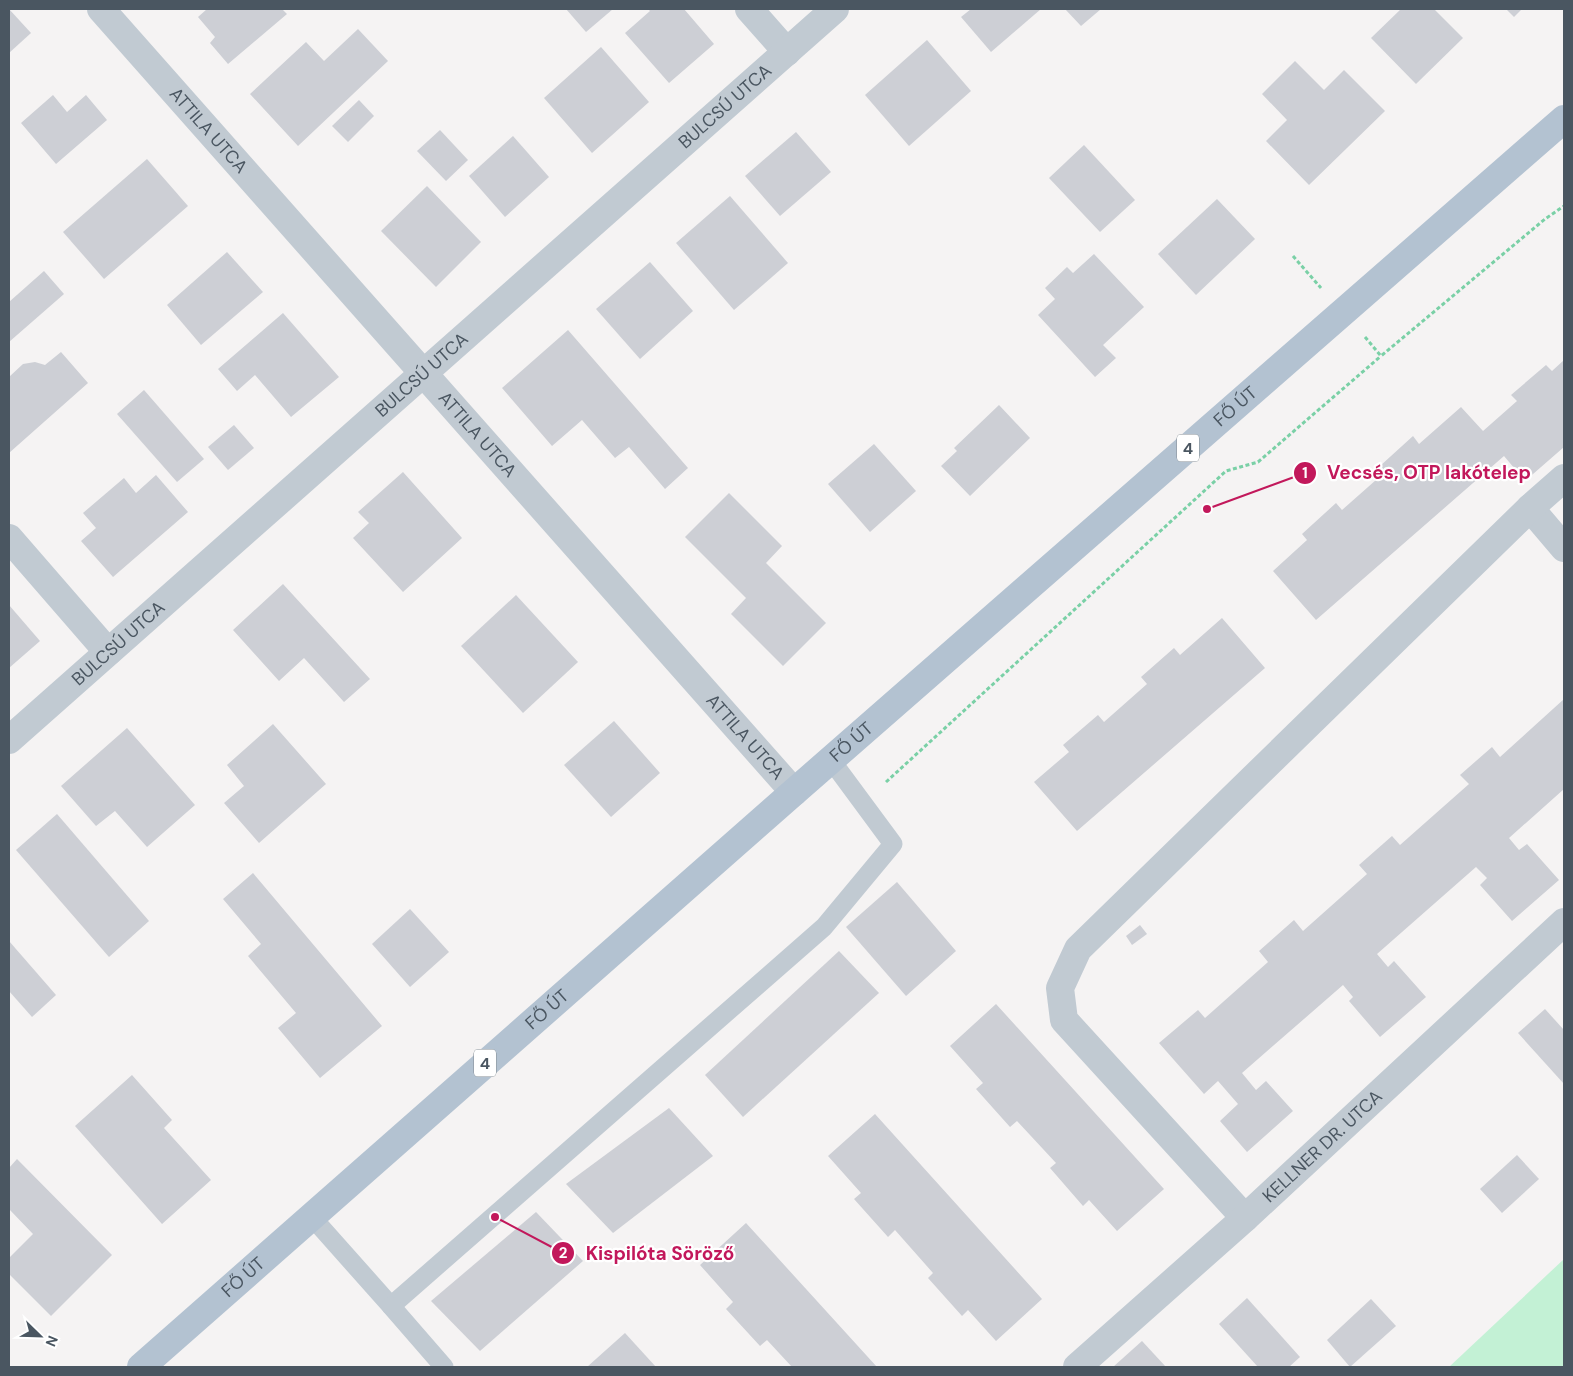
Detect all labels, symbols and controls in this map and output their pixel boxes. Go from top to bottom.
street label: BULCSÚ UTCA [673,59,777,154]
street label: ATTILA UTCA [164,82,253,178]
street label: BULCSÚ UTCA [370,327,473,423]
street label: FŐ ÚT [1208,381,1262,432]
street label: ATTILA UTCA [433,386,522,482]
road number: 4 [1177,434,1199,462]
callout: Vecsés, OTP lakótelep [1292,456,1541,490]
text: Vecsés, OTP lakótelep [1327,460,1531,485]
text: 1 [1302,463,1308,483]
street label: BULCSÚ UTCA [67,596,170,691]
street label: ATTILA UTCA [701,689,790,785]
street label: FŐ ÚT [824,716,878,768]
street label: FŐ ÚT [520,984,574,1035]
road number: 4 [474,1050,496,1076]
street label: KELLNER DR. UTCA [1257,1085,1387,1208]
callout: Kispilóta Söröző [551,1236,745,1270]
text: Kispilóta Söröző [586,1241,734,1266]
text: 2 [559,1243,568,1263]
street label: FŐ ÚT [216,1252,270,1303]
north arrow [15,1311,65,1361]
text: N [42,1333,62,1349]

